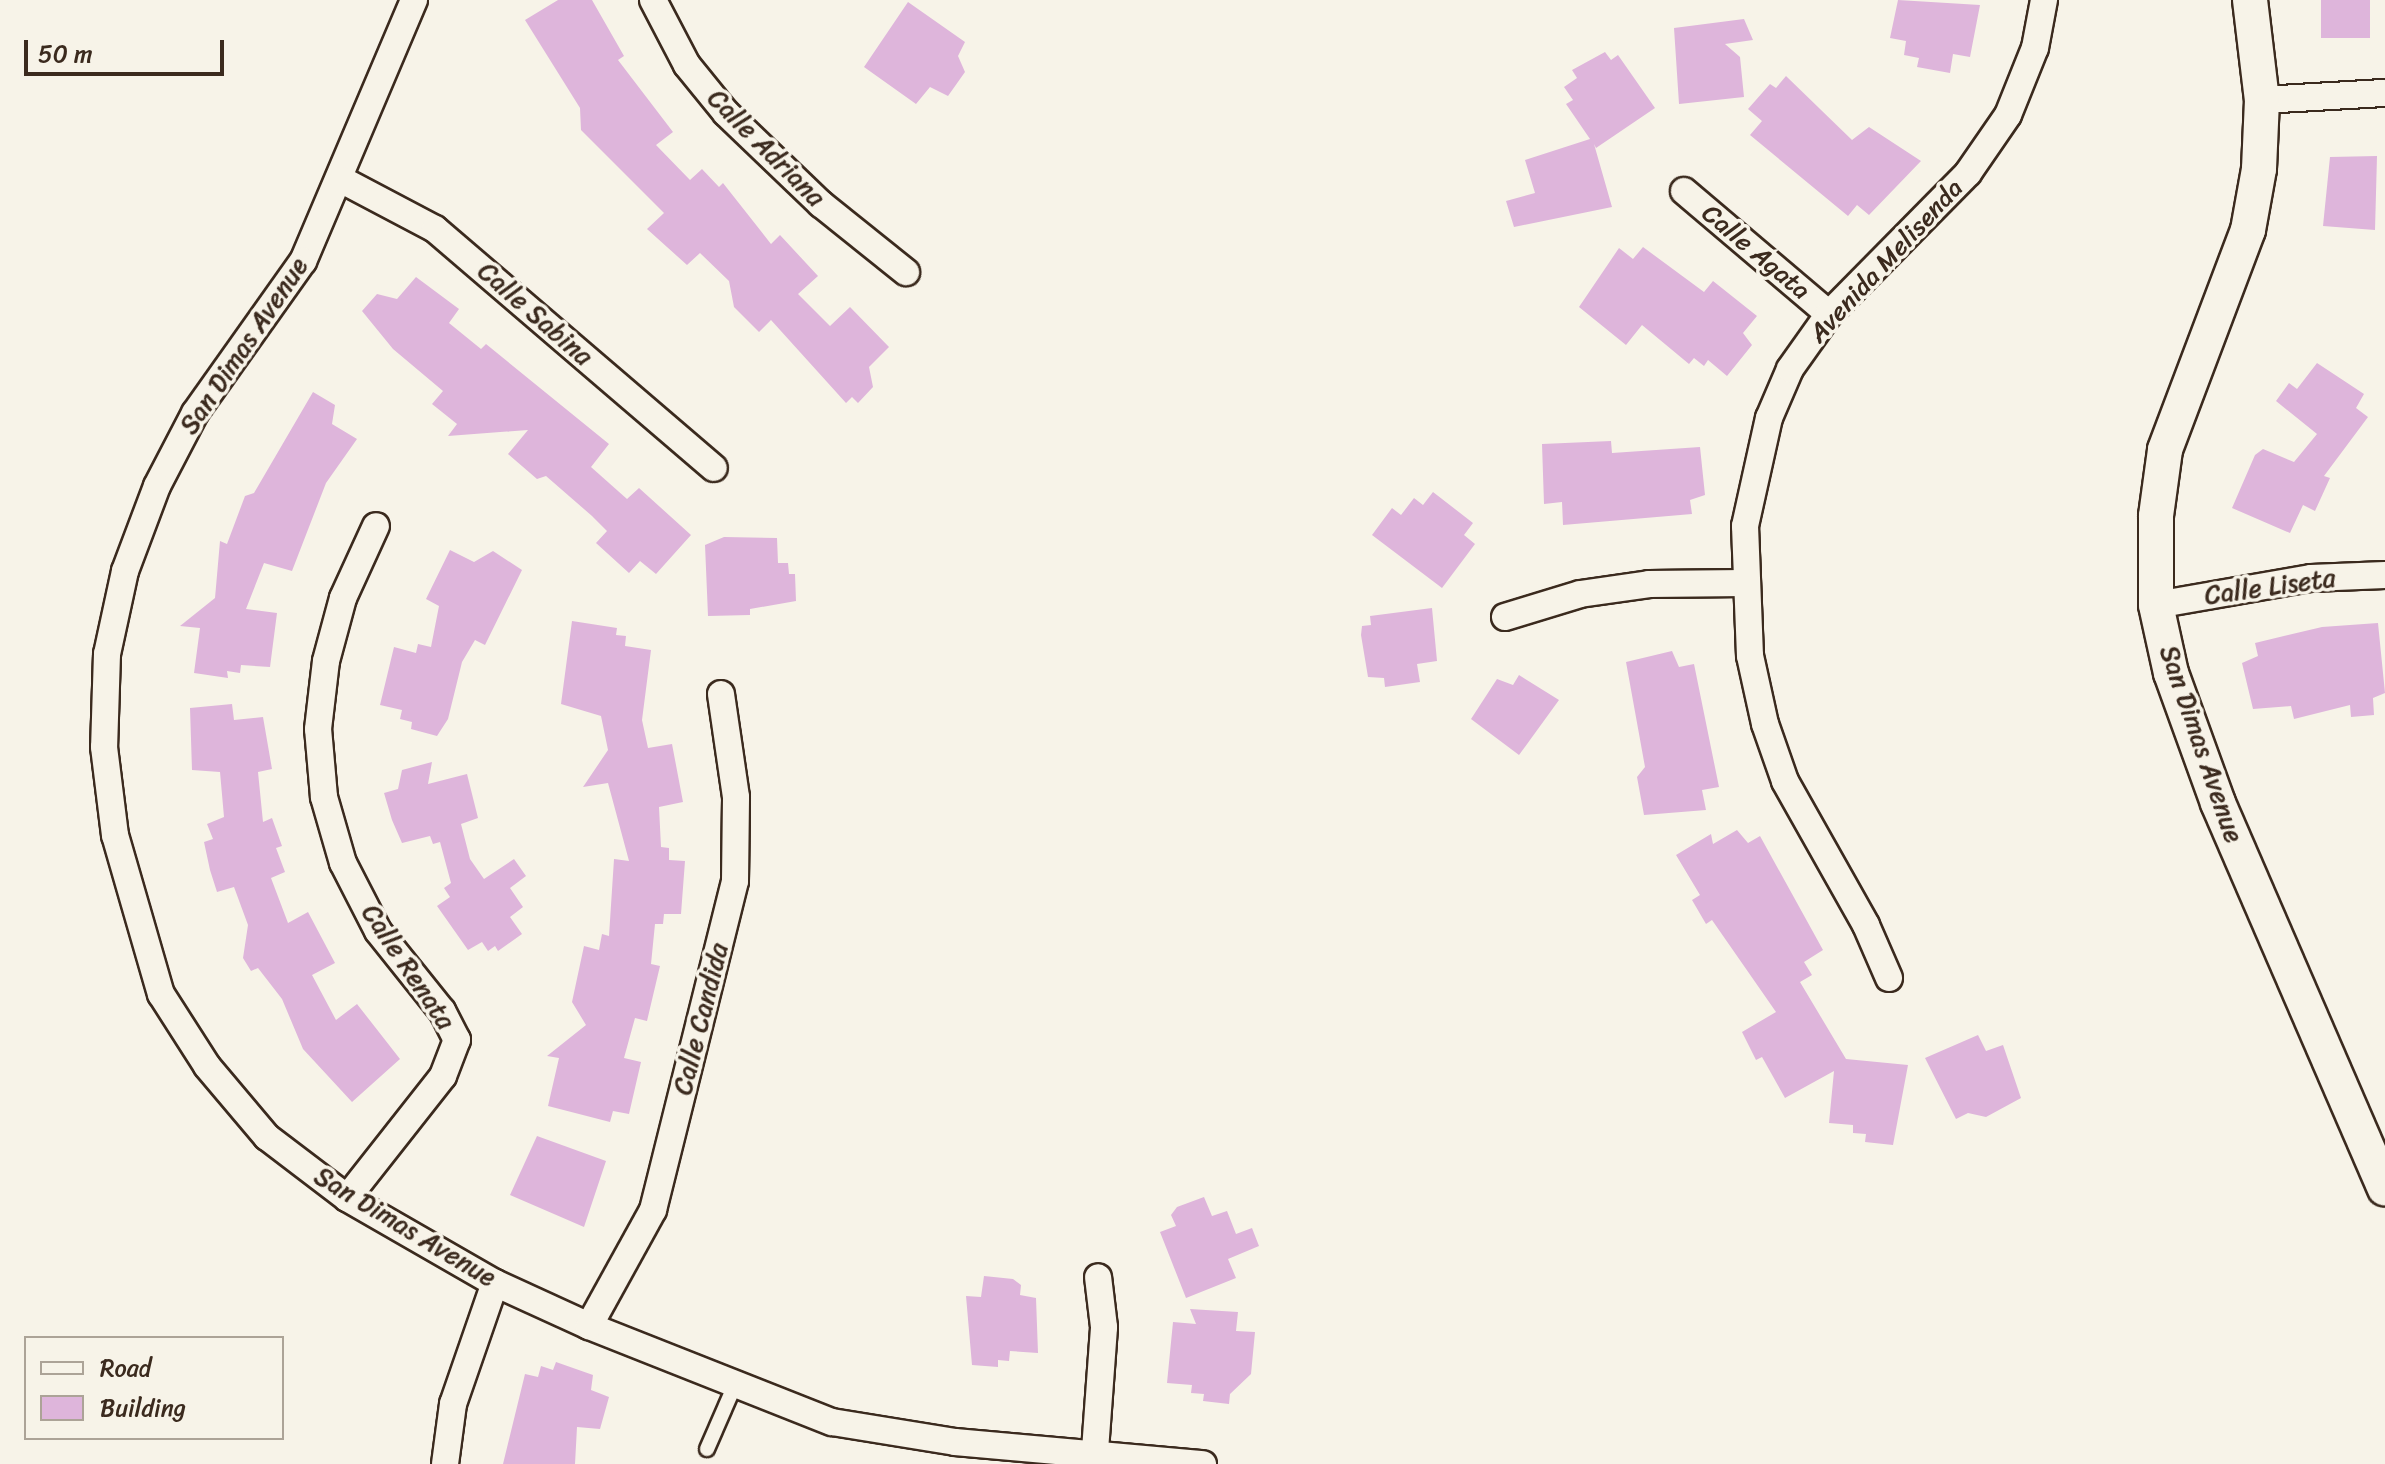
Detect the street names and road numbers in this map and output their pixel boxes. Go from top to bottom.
street label: Calle Adriana [701,83,831,213]
street label: Avenida Melisenda [1802,173,1970,349]
street label: Calle Agata [1695,198,1817,306]
street label: San Dimas Avenue [173,251,315,441]
street label: Calle Sabina [471,256,599,372]
street label: Calle Liseta [2202,562,2338,612]
street label: San Dimas Avenue [2152,641,2250,847]
street label: Calle Renata [355,898,461,1036]
street label: Calle Candida [667,940,735,1098]
street label: San Dimas Avenue [308,1160,502,1294]

